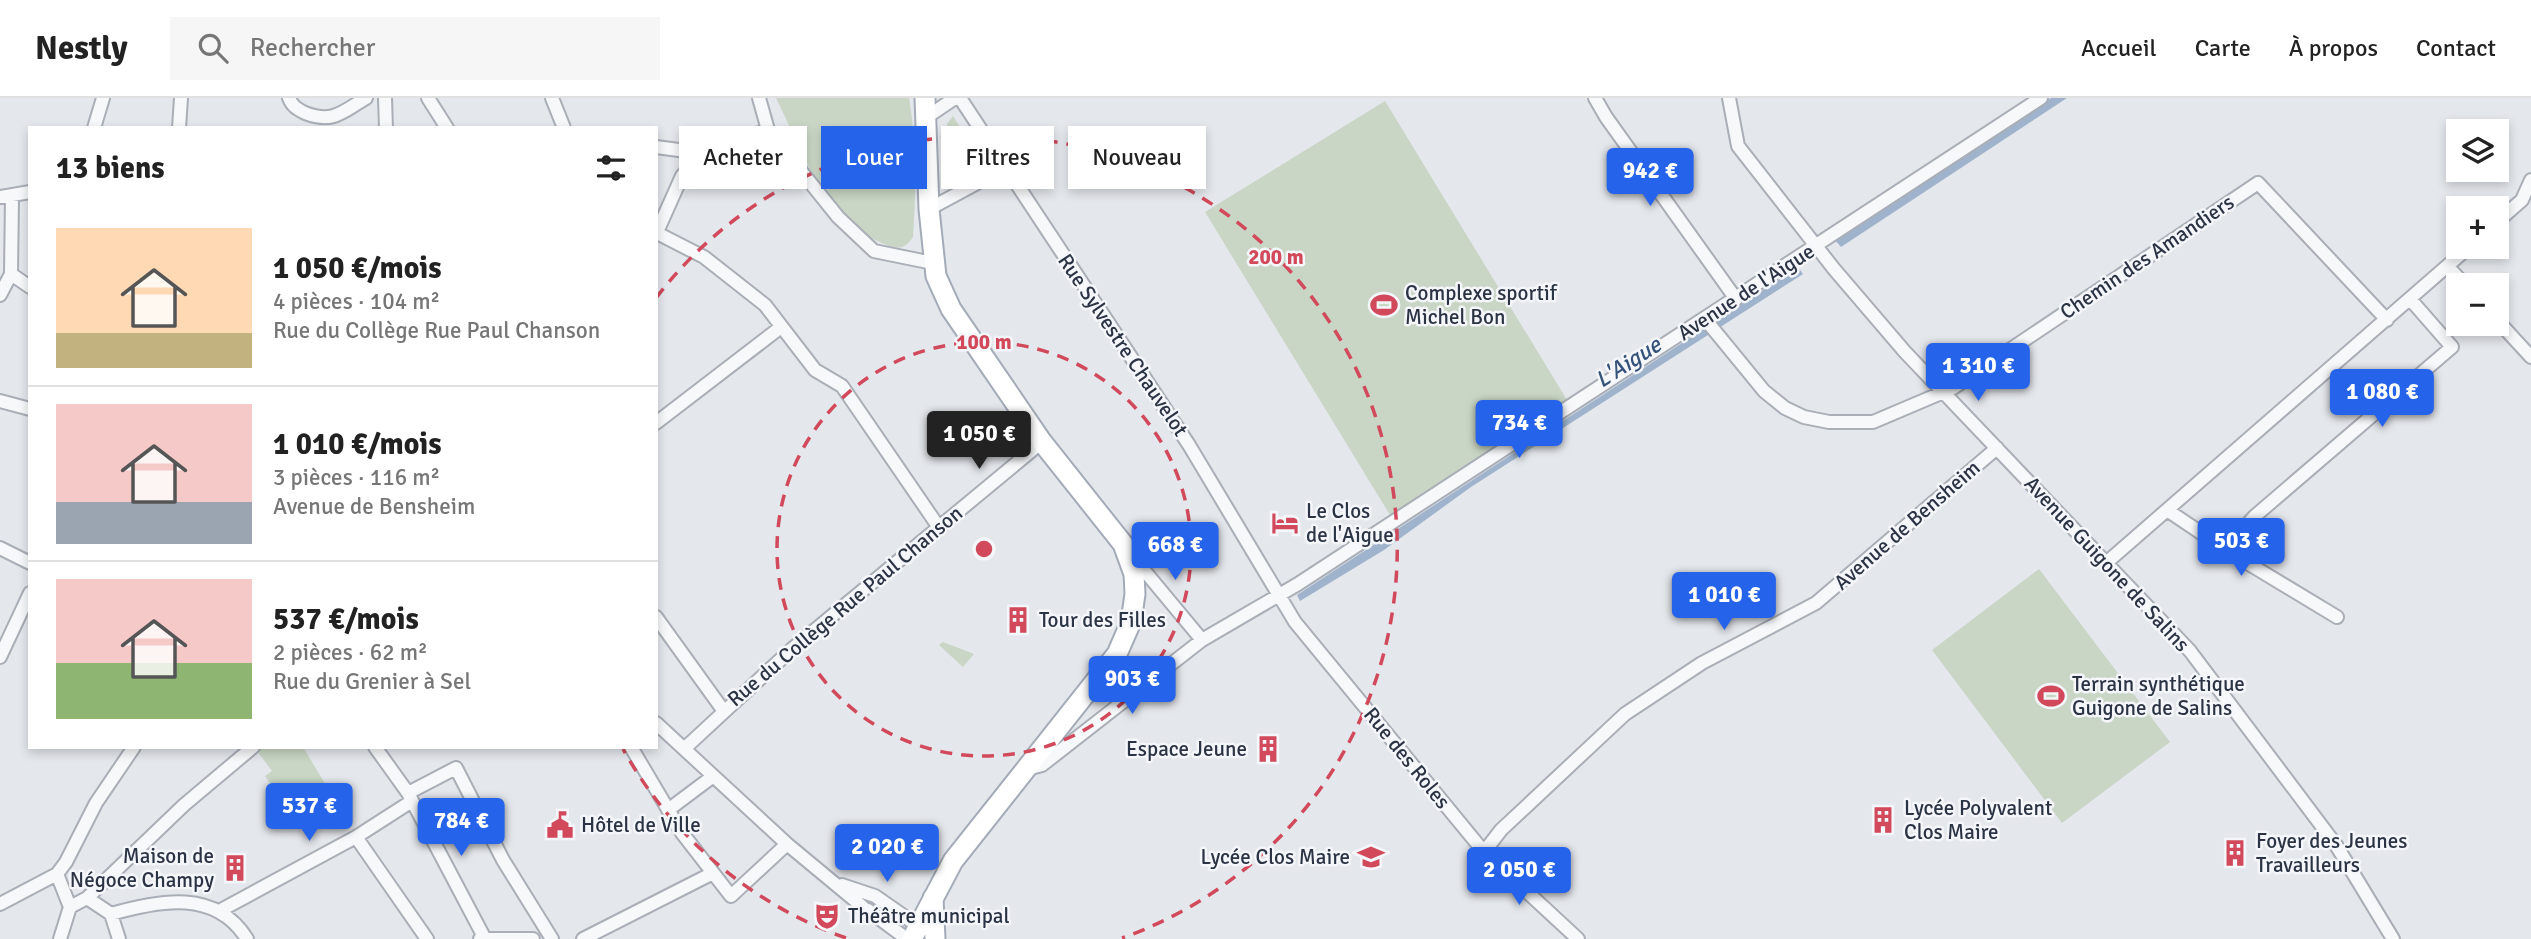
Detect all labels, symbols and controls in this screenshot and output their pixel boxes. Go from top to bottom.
search box [170,17,660,80]
text: Nestly [35,28,128,69]
icon: search [194,29,232,67]
text: Rechercher [250,32,375,64]
text: Accueil [2081,33,2157,63]
text: Carte [2195,33,2251,63]
text: À propos [2289,33,2378,63]
text: Contact [2416,33,2496,63]
map controls [2446,119,2509,336]
button: layers [2446,119,2509,182]
chip: Acheter [679,126,807,189]
chip: Louer [821,126,927,189]
chip: Filtres [941,126,1054,189]
chip: Nouveau [1068,126,1206,189]
pin: 942 € [1601,148,1699,208]
icon: filters [592,149,630,187]
text: 13 biens [56,150,165,187]
text: 942 € [1623,156,1677,185]
street label: Chemin des Amandiers [2055,189,2239,325]
button: + [2446,196,2509,259]
street label: Avenue de l'Aigue [1673,238,1819,346]
text: 200 m [1248,244,1304,270]
street label: Rue Sylvestre Chauvelot [1052,249,1194,441]
text: 1 050 €/mois [273,250,442,287]
icon: home [112,256,196,340]
button: − [2446,273,2509,336]
place label: Complexe sportif Michel Bon [1405,280,1558,330]
text: 4 pièces · 104 m² [273,287,440,316]
sports icon: Complexe sportif Michel Bon [1369,290,1399,320]
text: Rue du Collège Rue Paul Chanson [273,316,600,345]
text: 100 m [956,329,1012,355]
water label: L'Aigue [1590,330,1668,394]
pin: 1 310 € [1913,344,2043,403]
text: 1 310 € [1942,351,2014,380]
pin: 1 080 € [2317,370,2447,429]
text: 1 080 € [2346,377,2418,406]
pin: 734 € [1470,400,1568,460]
text: 734 € [1492,408,1546,437]
pin: 1 050 € [914,412,1044,471]
text: 1 050 € [943,419,1015,448]
text: 1 010 €/mois [273,426,442,463]
icon: home [112,432,196,516]
street label: Avenue de Bensheim [1829,455,1985,595]
text: 3 pièces · 116 m² [273,463,440,492]
street label: Avenue Guigone de Salins [2019,471,2195,657]
text: Avenue de Bensheim [273,492,475,521]
place label: Le Clos de l'Aigue [1306,498,1394,548]
street label: Rue du Collège Rue Paul Chanson [722,500,968,712]
hotel icon: Le Clos de l'Aigue [1270,508,1300,538]
pin: 503 € [2192,518,2290,578]
pin: 668 € [1126,522,1224,582]
text: 503 € [2214,526,2268,555]
text: 668 € [1148,530,1202,559]
centre of rings [972,537,996,561]
pin: 1 010 € [1659,573,1789,632]
text: 1 010 € [1688,580,1760,609]
text: 537 €/mois [273,601,419,638]
building icon: Tour des Filles [1003,605,1033,635]
icon: home [112,607,196,691]
place label: Tour des Filles [1039,607,1166,633]
text: 2 pièces · 62 m² [273,638,428,667]
pin: 903 € [1083,656,1181,716]
text: 903 € [1105,664,1159,693]
text: Rue du Grenier à Sel [273,667,471,696]
place label: Terrain synthétique Guigone de Salins [2072,671,2245,721]
sports icon: Terrain synthétique Guigone de Salins [2036,681,2066,711]
street label: Rue des Roles [1358,702,1456,814]
building icon: Espace Jeune [1253,734,1283,764]
place label: Espace Jeune [1126,736,1247,762]
pin: 537 € [260,784,358,843]
text: 537 € [282,791,336,820]
place label: Lycée Polyvalent Clos Maire [1904,795,2052,845]
pin: 784 € [412,798,510,858]
building icon: Lycée Polyvalent Clos Maire [1868,805,1898,835]
text: 784 € [434,806,488,835]
public building icon: Hôtel de Ville [545,810,575,840]
place label: Hôtel de Ville [581,812,701,838]
pin: 2 020 € [822,824,952,884]
place label: Foyer des Jeunes Travailleurs [2256,828,2407,878]
text: 2 020 € [851,832,923,861]
building icon: Foyer des Jeunes Travailleurs [2220,838,2250,868]
school or university icon: Lycée Clos Maire [1356,842,1386,872]
place label: Maison de Négoce Champy [70,843,214,893]
place label: Lycée Clos Maire [1201,844,1350,870]
pin: 2 050 € [1454,848,1584,907]
building icon: Maison de Négoce Champy [220,853,250,883]
text: 2 050 € [1483,855,1555,884]
theatre icon: Théâtre municipal [812,901,842,931]
place label: Théâtre municipal [848,903,1010,929]

